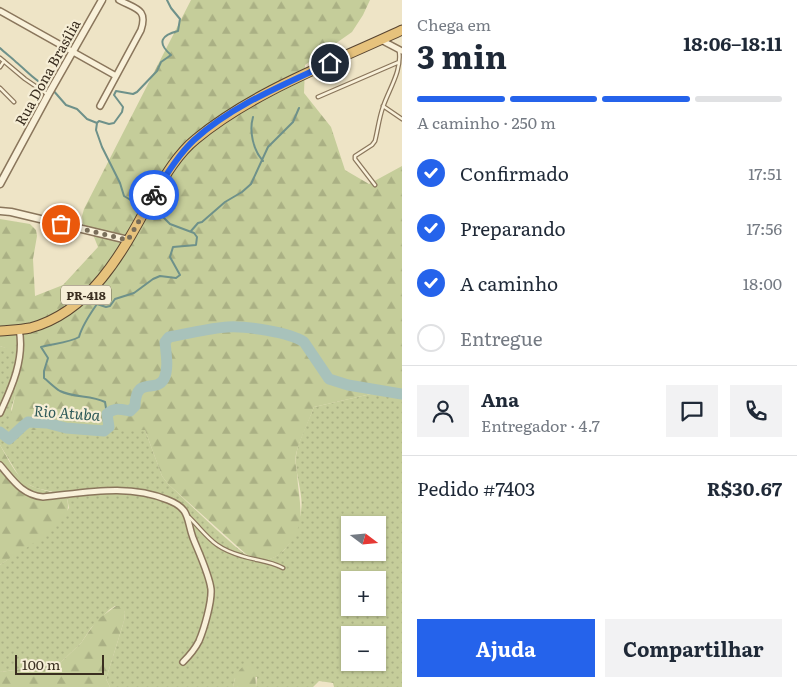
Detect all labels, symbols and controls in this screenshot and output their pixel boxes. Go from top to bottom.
text: Chega em [417,12,491,36]
street label: Rua Dona Brasília [10,15,85,129]
text: 18:06–18:11 [683,29,782,57]
text: 3 min [417,31,507,79]
pin [309,42,351,84]
icon: home [316,49,344,77]
text: A caminho · 250 m [417,110,556,134]
icon: check [417,159,445,187]
text: Confirmado [460,159,569,187]
text: 17:51 [748,161,782,185]
courier [129,170,179,220]
icon: bike [140,181,168,209]
pin [40,203,82,245]
icon: bag [47,210,75,238]
icon: check [417,214,445,242]
text: Preparando [460,214,566,242]
text: 17:56 [746,216,782,240]
icon: check [417,269,445,297]
text: A caminho [460,269,558,297]
text: 18:00 [743,271,782,295]
road number: PR-418 [61,286,111,304]
text: Entregue [460,324,543,352]
button: person [417,385,469,437]
text: Ana [481,385,519,413]
button: chat [666,385,718,437]
button: phone [730,385,782,437]
water label: Rio Atuba [33,398,101,426]
text: Entregador · 4.7 [481,413,600,437]
text: Pedido #7403 [417,474,535,502]
text: R$30.67 [707,474,782,502]
north arrow [341,516,386,561]
map controls [341,516,386,671]
button: + [341,571,386,616]
button: Ajuda [417,619,595,677]
button: Compartilhar [605,619,782,677]
button: − [341,626,386,671]
scale bar [15,652,104,675]
text: 100 m [22,654,60,674]

